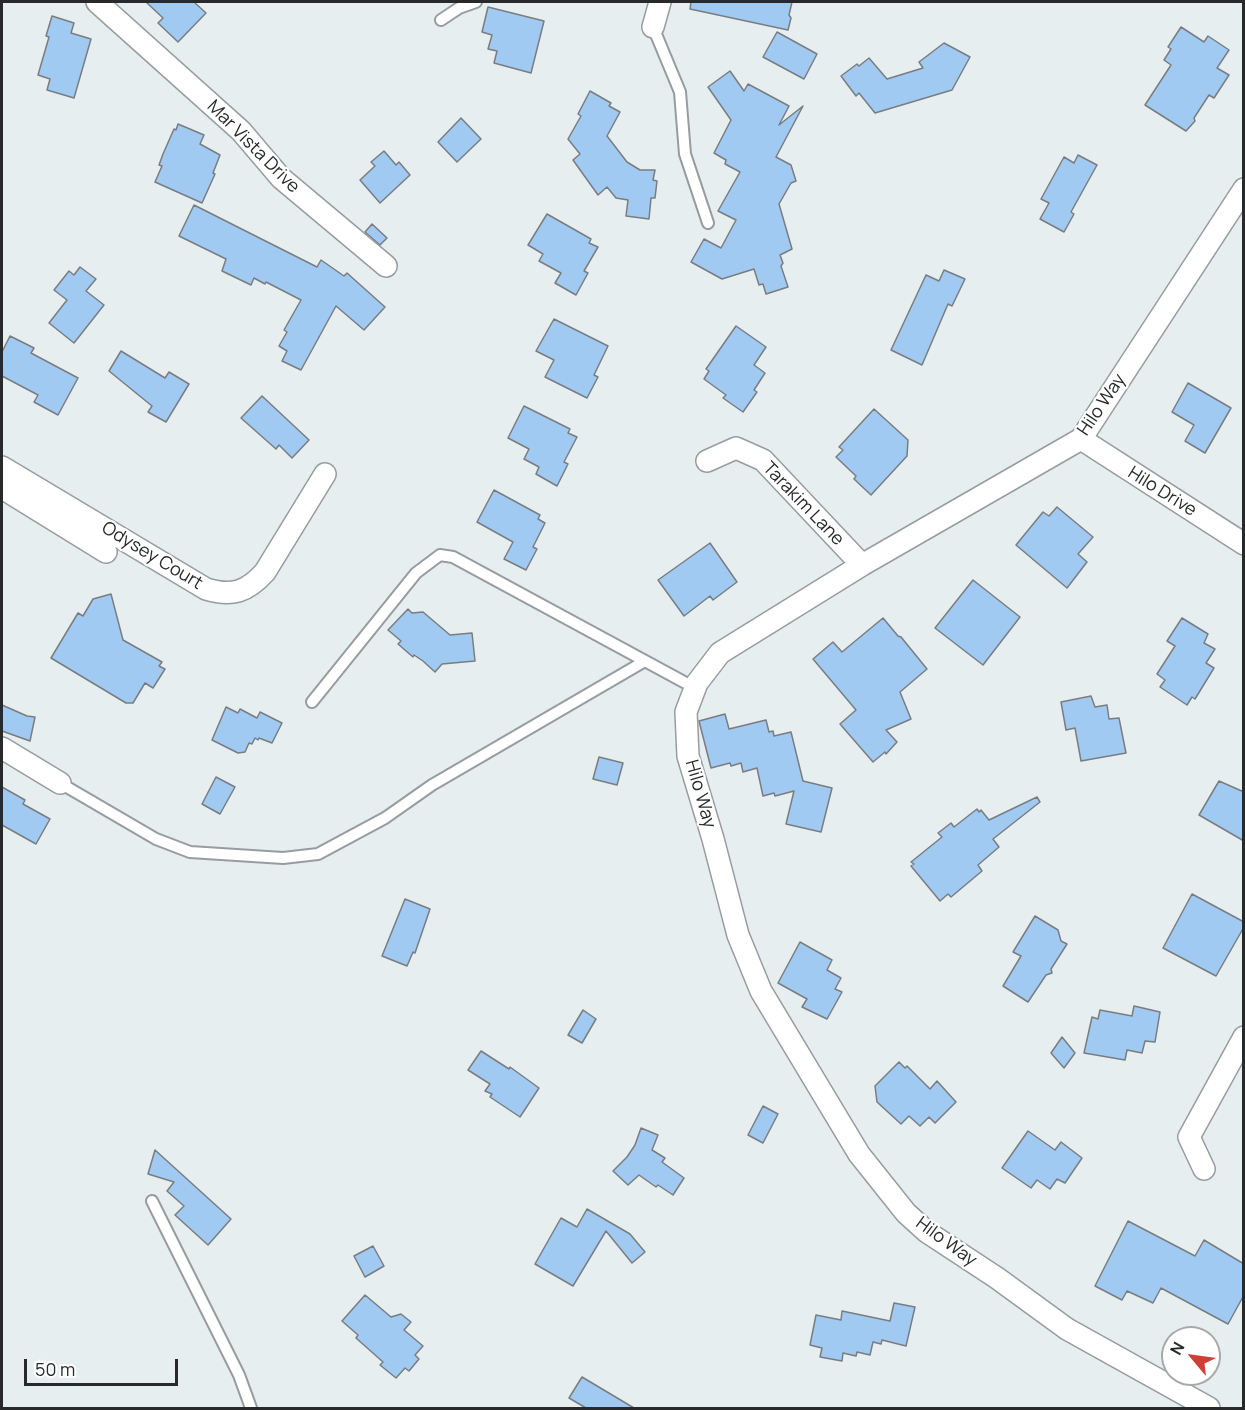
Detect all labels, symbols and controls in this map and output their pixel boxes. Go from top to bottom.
street label: Mar Vista Drive [202,96,304,198]
street label: Hilo Way [1073,370,1131,440]
street label: Tarakim Lane [758,458,848,550]
street label: Hilo Drive [1124,462,1200,522]
street label: Odysey Court [98,517,206,595]
street label: Hilo Way [680,757,720,831]
street label: Hilo Way [911,1213,981,1271]
north arrow [1161,1326,1221,1386]
text: N [1165,1338,1189,1359]
scale bar [27,1347,182,1385]
text: 50 m [35,1357,75,1381]

